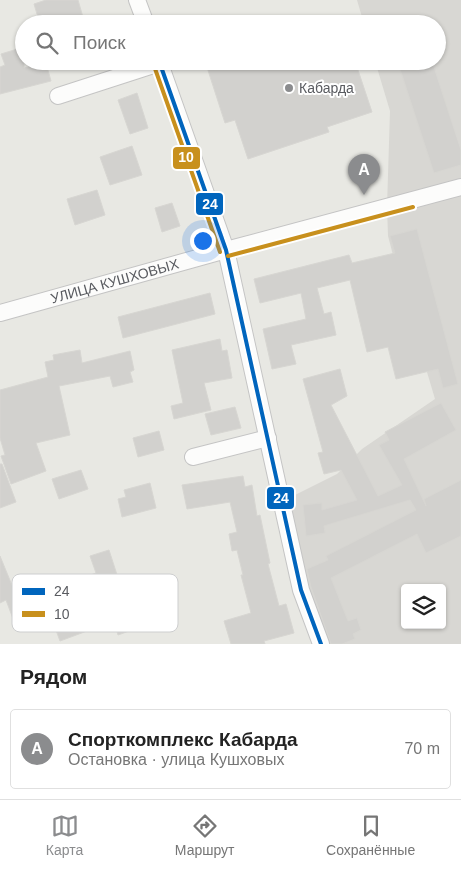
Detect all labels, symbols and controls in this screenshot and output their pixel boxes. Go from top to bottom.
search box [15,15,446,70]
icon: search [33,29,61,57]
text: Поиск [73,32,126,53]
place label: Кабарда [299,80,354,96]
marker: Кабарда [283,82,295,94]
line badge: 10 [172,146,201,170]
text: 10 [178,149,194,165]
pin: A [348,154,380,195]
line badge: 24 [195,192,224,216]
text: 24 [202,196,218,212]
your location [190,228,216,254]
street label: УЛИЦА КУШХОВЫХ [49,255,181,307]
line badge: 24 [266,486,295,510]
text: 24 [273,490,289,506]
legend [12,574,178,632]
text: 24 [54,583,70,599]
map controls [401,584,446,629]
button: layers [401,584,446,629]
text: 10 [54,606,70,622]
text: Рядом [20,665,87,688]
text: Спорткомплекс Кабарда [68,729,298,750]
text: A [31,740,43,757]
text: 70 m [404,740,440,757]
text: Остановка · улица Кушховых [68,751,285,768]
tab: Карта [46,812,83,858]
tab: Маршрут [175,812,234,858]
tab: Сохранённые [326,812,415,858]

